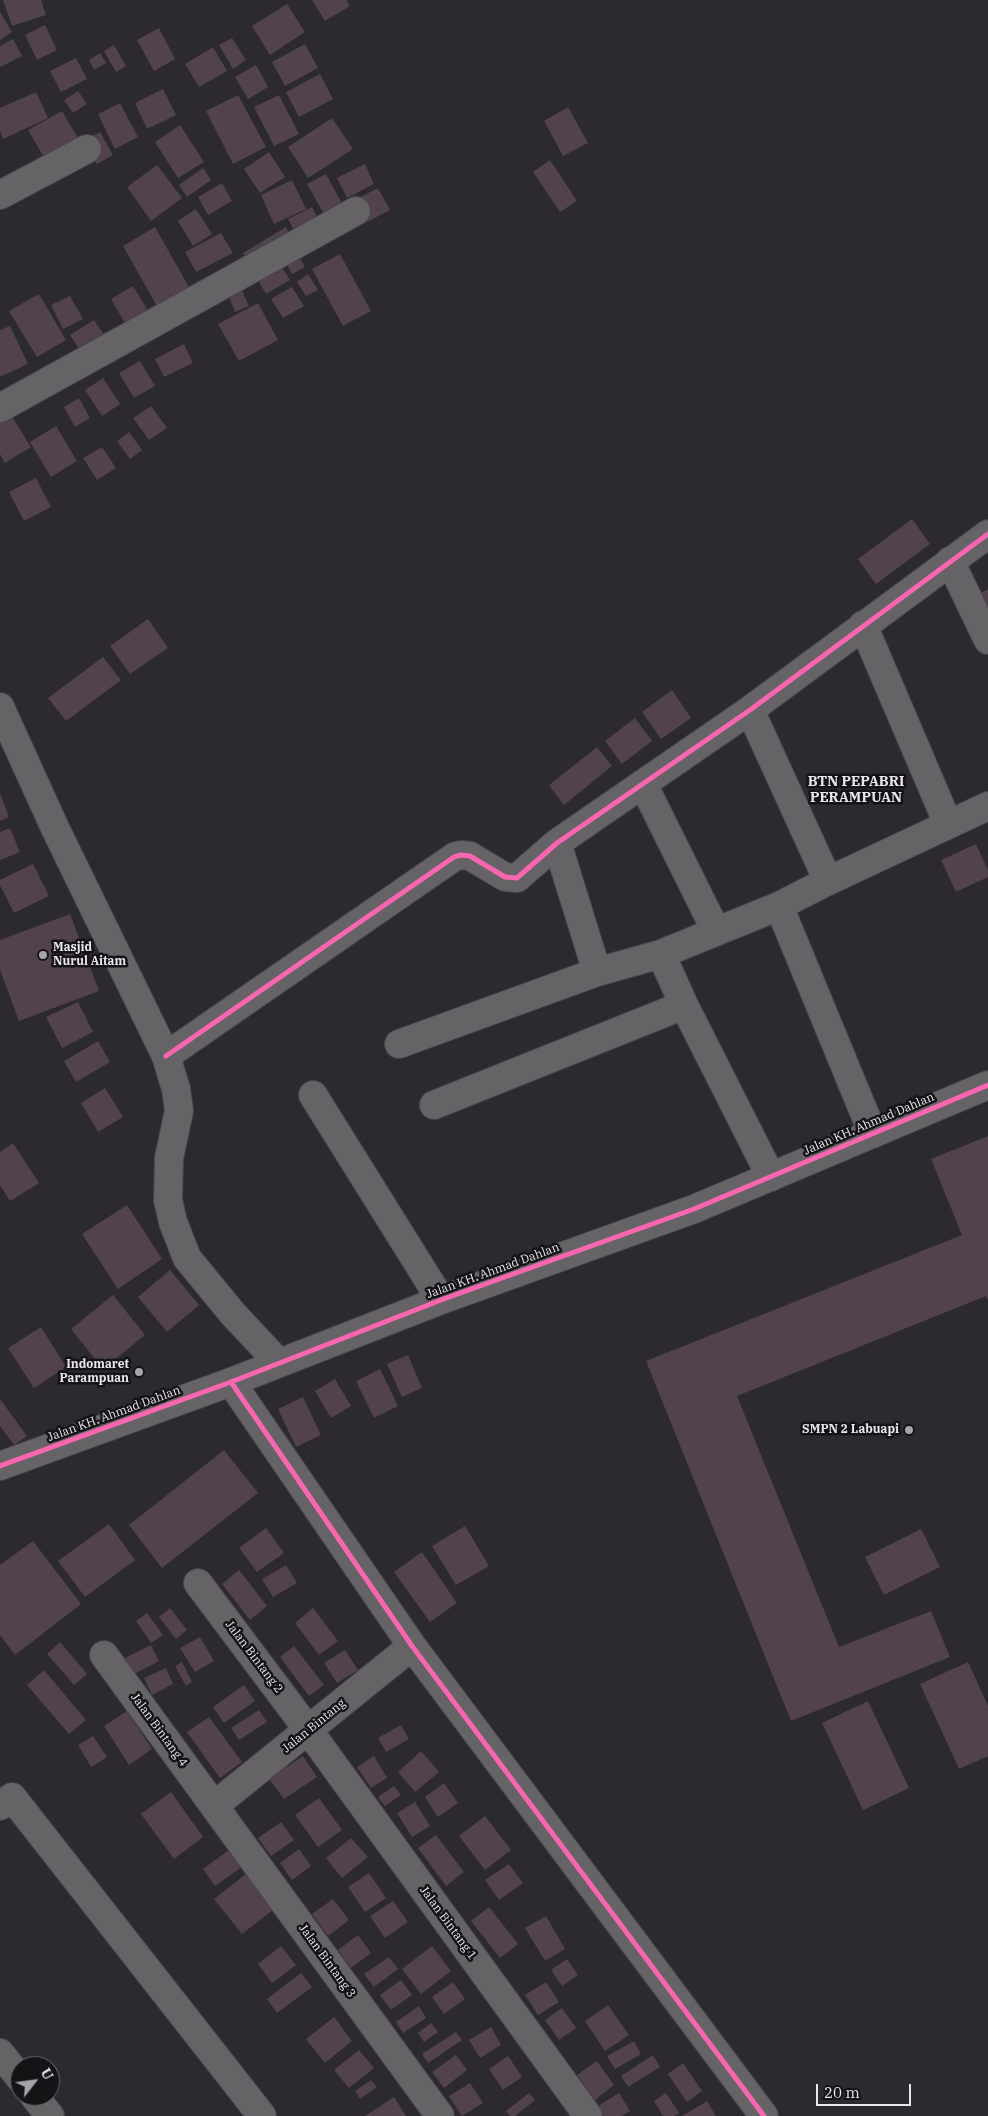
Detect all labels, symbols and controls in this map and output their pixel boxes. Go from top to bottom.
district label: BTN PEPABRI PERAMPUAN [808,774,904,806]
place label: Masjid Nurul Aitam [53,941,126,969]
marker: Masjid Nurul Aitam [37,949,49,961]
street label: Jalan KH. Ahmad Dahlan [802,1090,936,1158]
street label: Jalan KH. Ahmad Dahlan [425,1240,561,1302]
place label: Indomaret Parampuan [60,1358,129,1386]
marker: Indomaret Parampuan [133,1366,145,1378]
street label: Jalan KH. Ahmad Dahlan [46,1383,182,1445]
place label: SMPN 2 Labuapi [802,1423,899,1437]
marker: SMPN 2 Labuapi [903,1424,915,1436]
street label: Jalan Bintang 2 [222,1618,286,1696]
street label: Jalan Bintang 4 [128,1691,190,1769]
street label: Jalan Bintang [280,1696,348,1756]
street label: Jalan Bintang 1 [417,1884,479,1962]
street label: Jalan Bintang 3 [296,1922,358,2000]
north arrow [10,2056,60,2106]
text: U [37,2065,58,2083]
scale bar [818,2074,913,2106]
text: 20 m [824,2083,860,2102]

